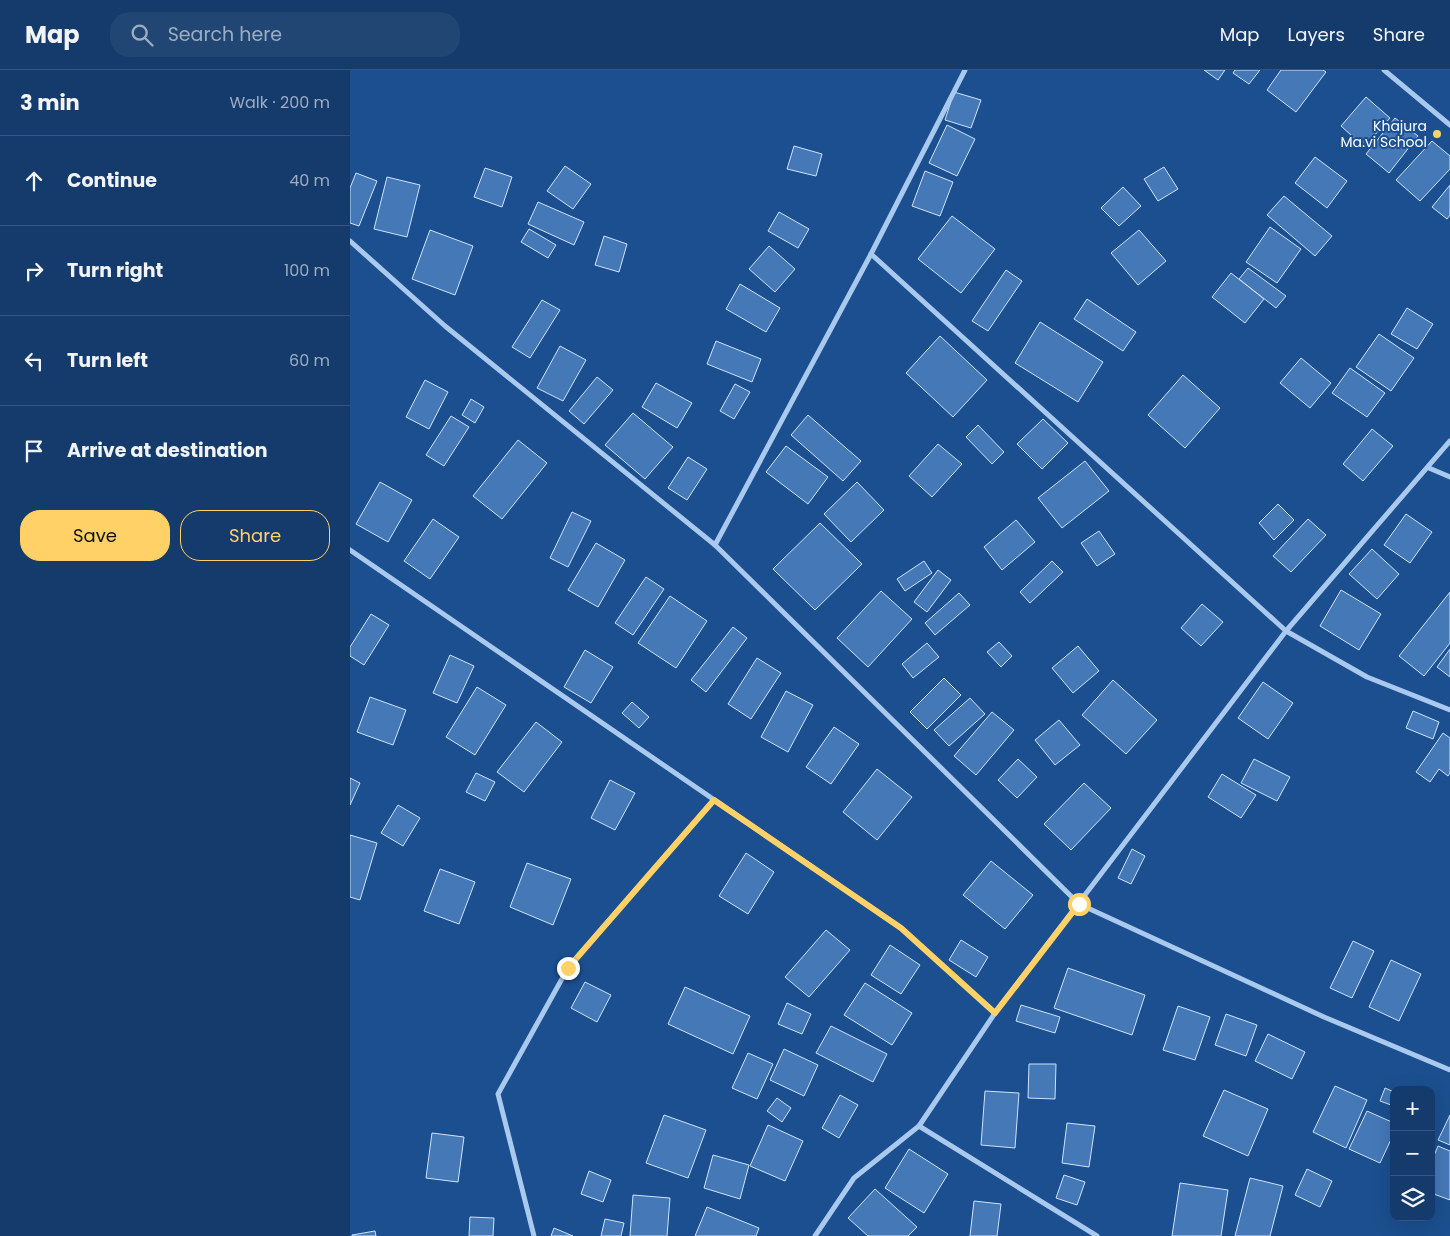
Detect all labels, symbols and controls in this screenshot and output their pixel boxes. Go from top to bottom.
search box [110,12,460,57]
text: Map [25,18,80,51]
icon: search [128,21,156,49]
text: Search here [168,21,282,48]
text: Map [1220,22,1260,47]
text: Layers [1288,22,1345,47]
text: Share [1373,22,1425,47]
text: 3 min [20,88,80,117]
text: Walk · 200 m [229,91,330,114]
place label: Khajura Ma.vi School [1340,116,1427,152]
marker: Khajura Ma.vi School [1431,128,1443,140]
icon: ahead [20,167,48,195]
text: Continue [67,167,157,194]
text: 40 m [289,169,330,192]
icon: right [20,257,48,285]
text: Turn right [67,257,163,284]
text: 100 m [284,259,330,282]
icon: left [20,347,48,375]
text: Turn left [67,347,148,374]
text: 60 m [289,349,330,372]
icon: arrive [20,437,48,465]
text: Arrive at destination [67,437,268,464]
button: Save [20,510,170,561]
button: Share [180,510,330,561]
route start [1068,893,1091,916]
route end [557,957,580,980]
map controls [1390,1086,1435,1221]
button: + [1390,1086,1435,1131]
button: − [1390,1131,1435,1176]
button: layers [1390,1176,1435,1221]

